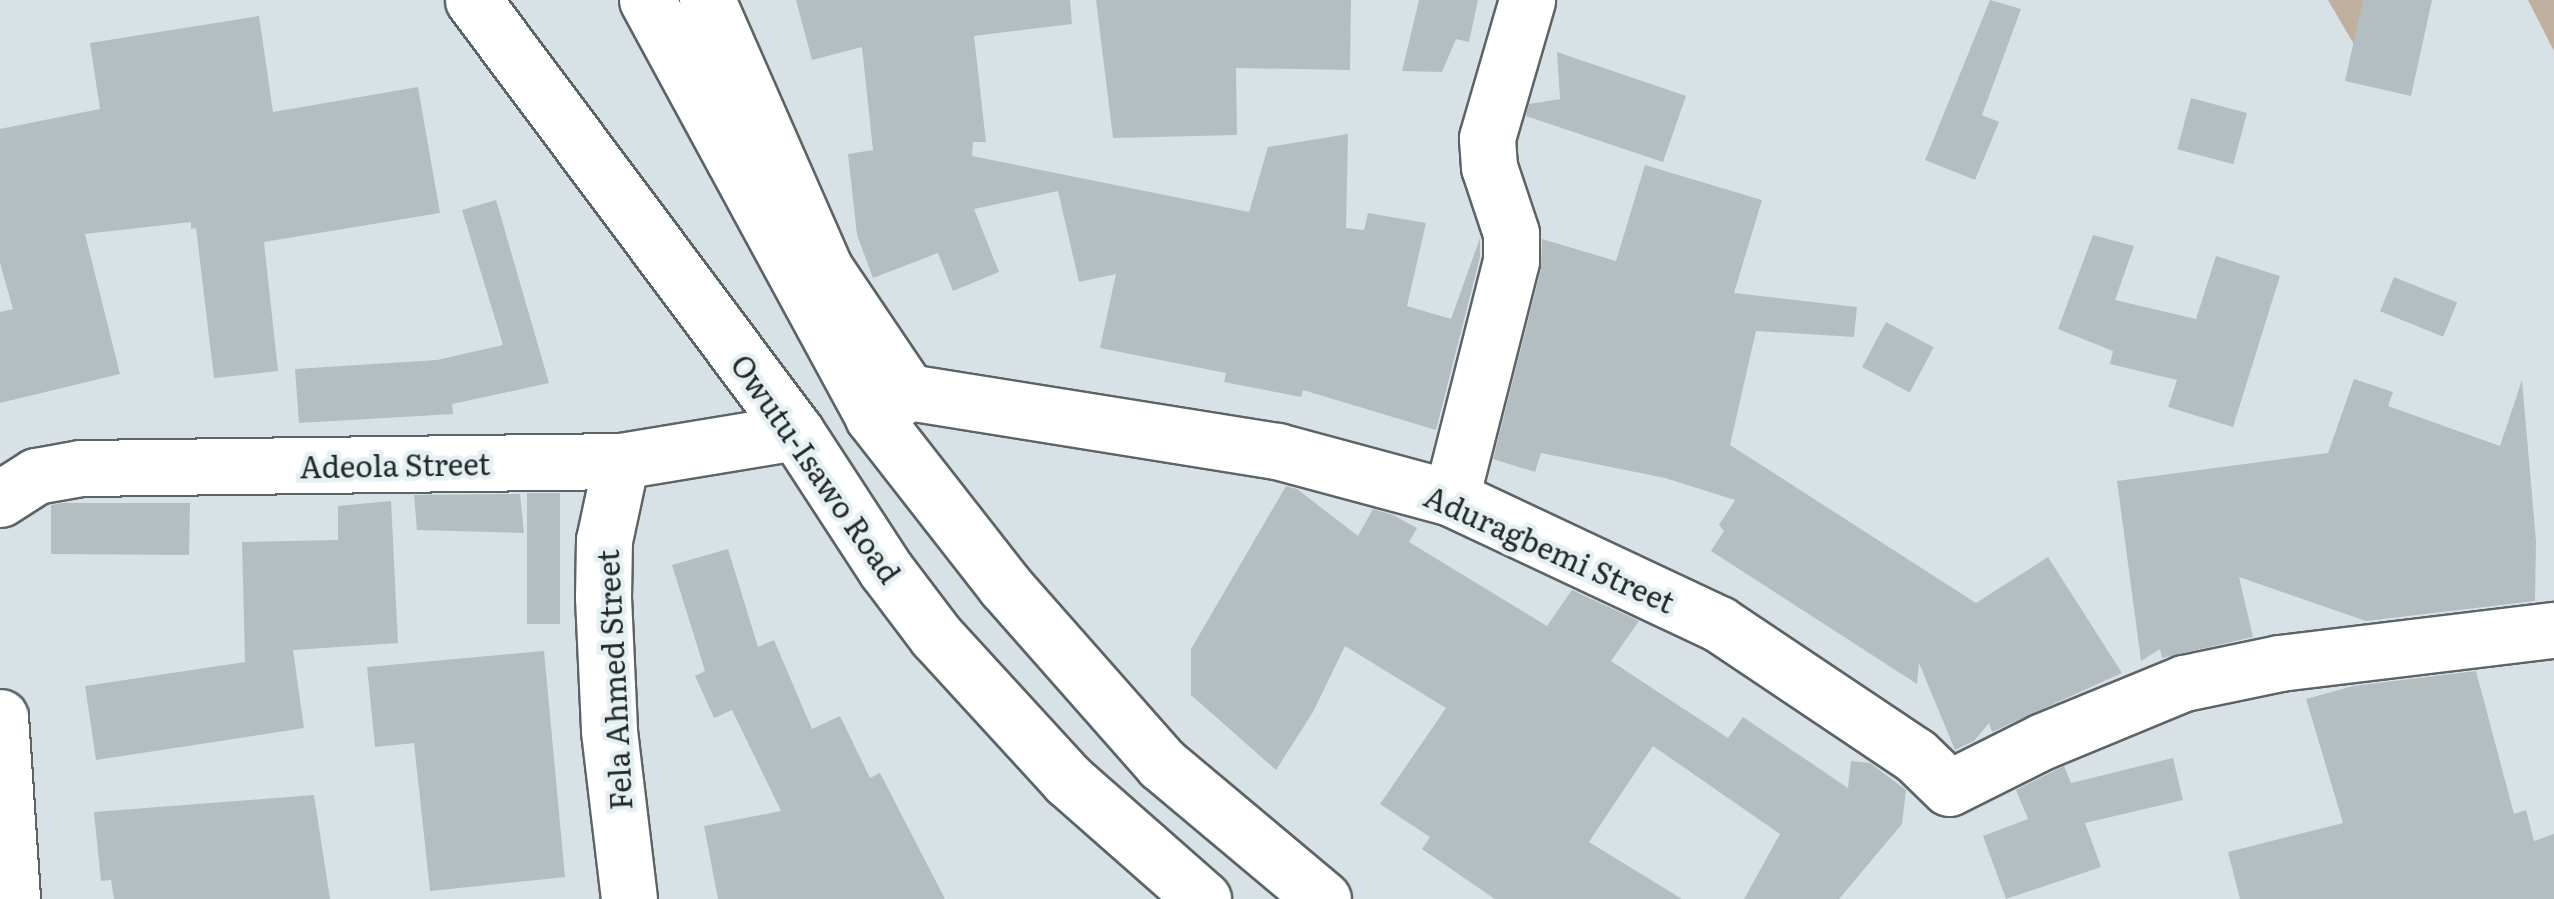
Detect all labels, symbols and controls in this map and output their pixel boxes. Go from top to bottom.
street label: Owutu-Isawo Road [725,347,909,589]
street label: Adeola Street [299,444,491,484]
street label: Aduragbemi Street [1419,477,1681,619]
street label: Fela Ahmed Street [588,549,638,811]

